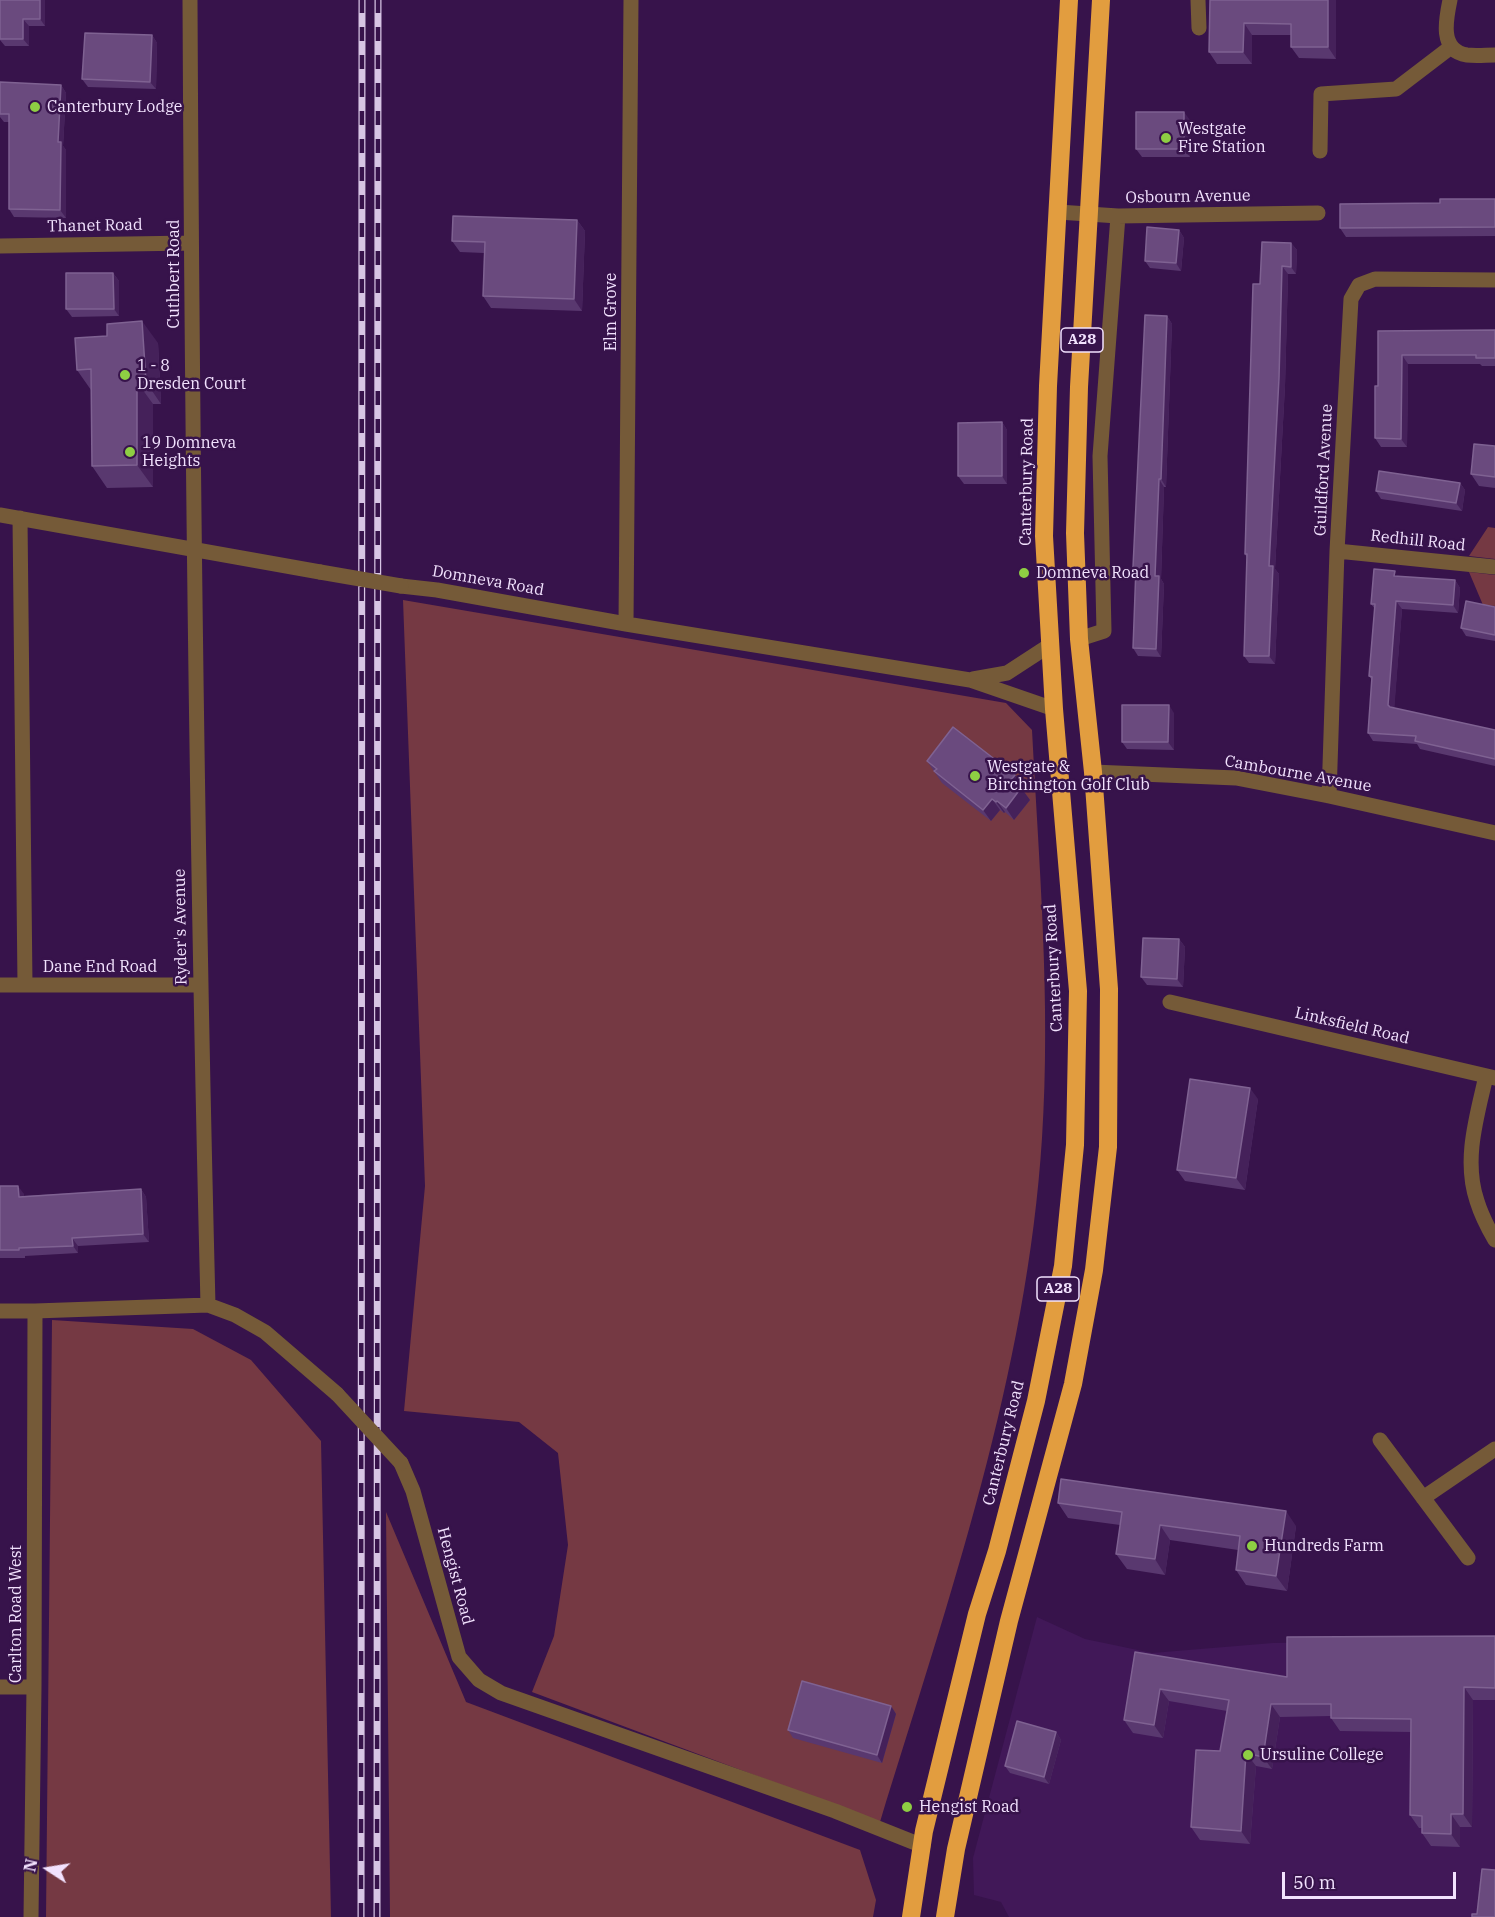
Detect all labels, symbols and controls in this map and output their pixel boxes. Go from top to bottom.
place label: Canterbury Lodge [47,97,182,117]
marker: Canterbury Lodge [28,100,42,114]
place label: Westgate Fire Station [1178,119,1266,157]
marker: Westgate Fire Station [1159,131,1173,145]
street label: Osbourn Avenue [1125,186,1251,208]
street label: Thanet Road [47,216,143,236]
street label: Cuthbert Road [164,220,184,328]
street label: Elm Grove [601,273,621,351]
road number: A28 [1061,328,1103,352]
place label: 1 - 8 Dresden Court [137,356,246,394]
marker: 1 - 8 Dresden Court [118,368,132,382]
street label: Guildford Avenue [1311,404,1337,536]
street label: Canterbury Road [1016,418,1038,546]
place label: 19 Domneva Heights [142,433,236,471]
marker: 19 Domneva Heights [123,445,137,459]
street label: Redhill Road [1370,526,1466,556]
street label: Domneva Road [431,562,545,600]
place label: Domneva Road [1036,563,1149,583]
marker: Domneva Road [1017,566,1031,580]
street label: Cambourne Avenue [1223,752,1373,796]
place label: Westgate & Birchington Golf Club [987,757,1150,795]
marker: Westgate & Birchington Golf Club [968,769,982,783]
street label: Ryder's Avenue [170,869,192,985]
street label: Canterbury Road [1041,904,1067,1032]
street label: Dane End Road [43,957,157,977]
street label: Linksfield Road [1293,1003,1411,1049]
road number: A28 [1037,1277,1079,1301]
street label: Canterbury Road [979,1379,1029,1507]
street label: Hengist Road [433,1525,477,1627]
place label: Hundreds Farm [1264,1536,1384,1556]
marker: Hundreds Farm [1245,1539,1259,1553]
street label: Carlton Road West [6,1545,26,1683]
place label: Ursuline College [1260,1745,1384,1765]
marker: Ursuline College [1241,1748,1255,1762]
place label: Hengist Road [919,1797,1019,1817]
marker: Hengist Road [900,1800,914,1814]
north arrow [18,1839,78,1899]
text: N [19,1857,41,1874]
scale bar [1285,1860,1459,1898]
text: 50 m [1293,1871,1336,1894]

